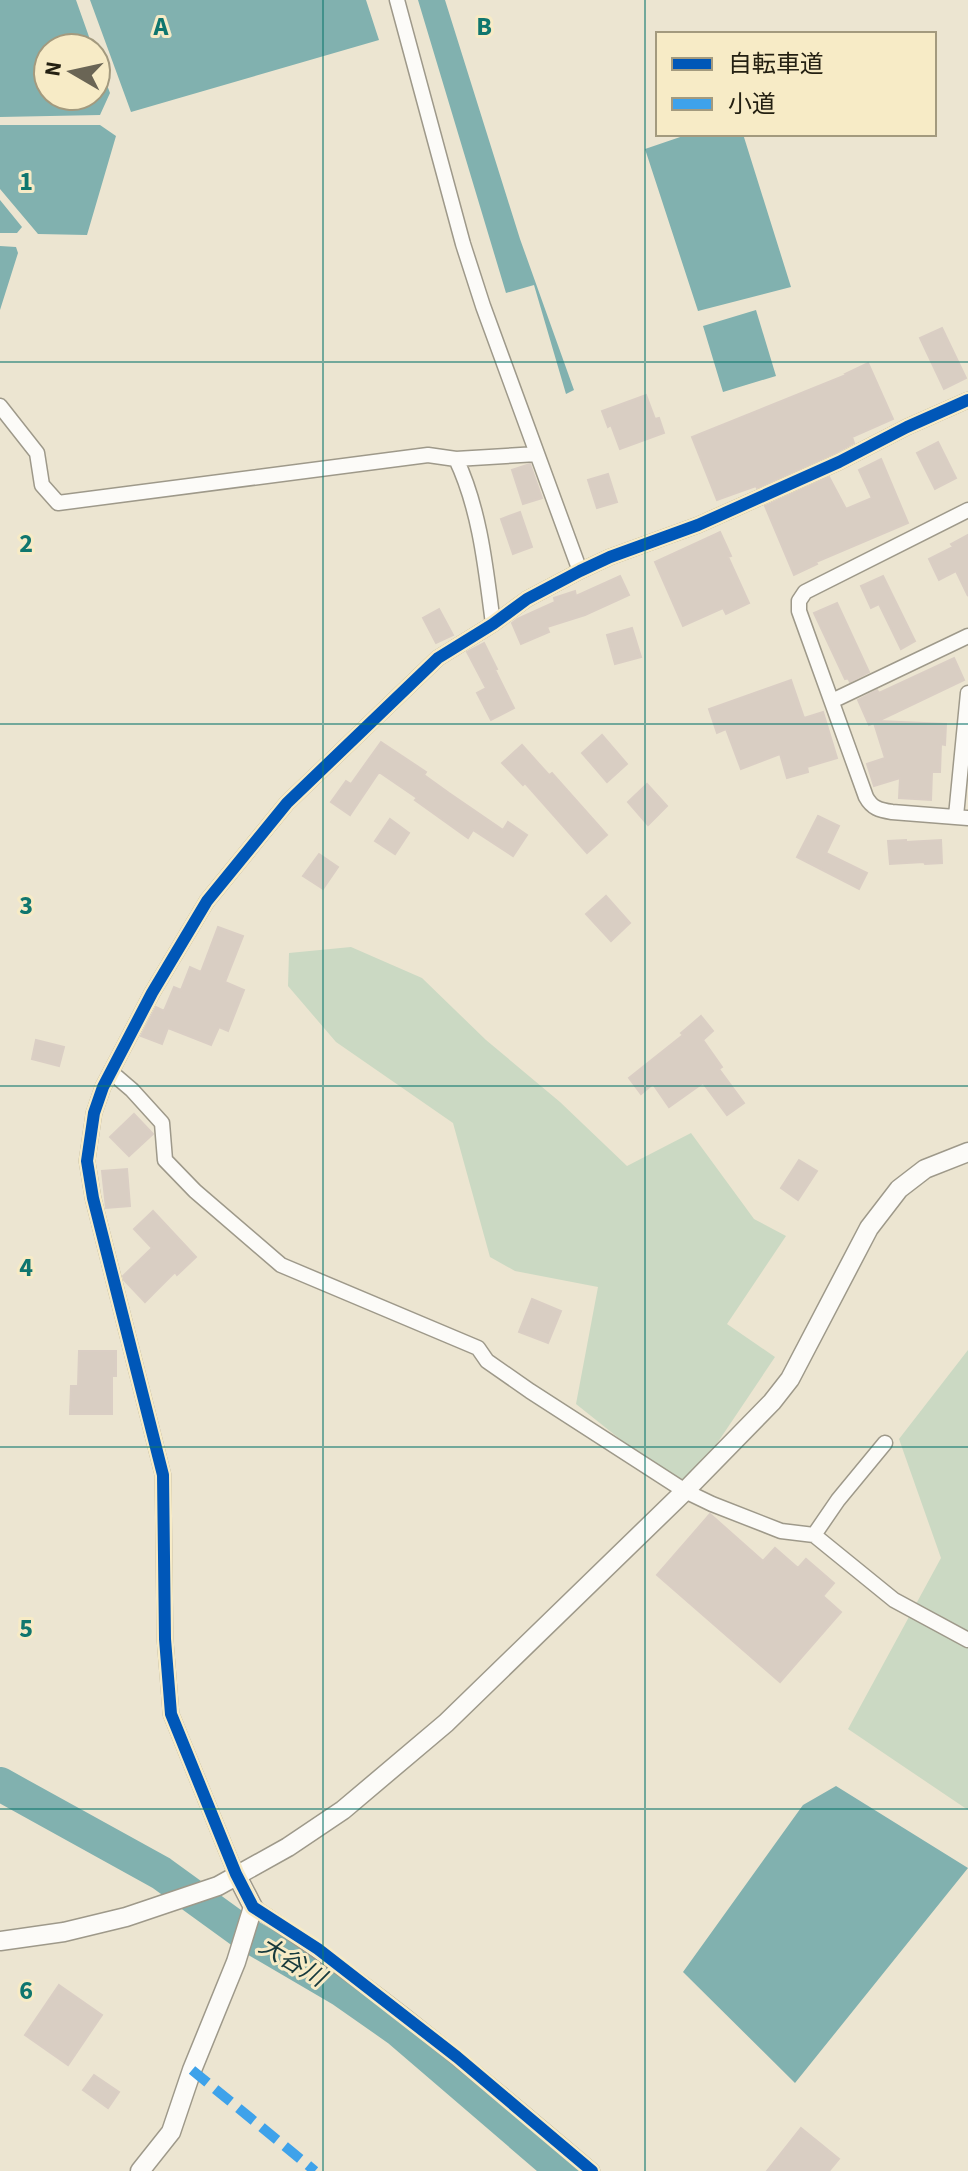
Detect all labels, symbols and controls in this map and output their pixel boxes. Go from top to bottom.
text: A [153,8,170,45]
text: B [476,8,492,45]
north arrow [32,32,112,112]
legend [656,32,936,136]
text: 自転車道 [728,47,824,82]
text: N [36,59,70,79]
text: 小道 [728,87,776,122]
text: 1 [19,163,33,200]
text: 2 [19,525,33,562]
text: 3 [19,887,33,924]
text: 4 [19,1249,33,1286]
text: 5 [19,1610,33,1647]
water label: 大谷川 [252,1928,334,1997]
text: 6 [19,1972,33,2009]

